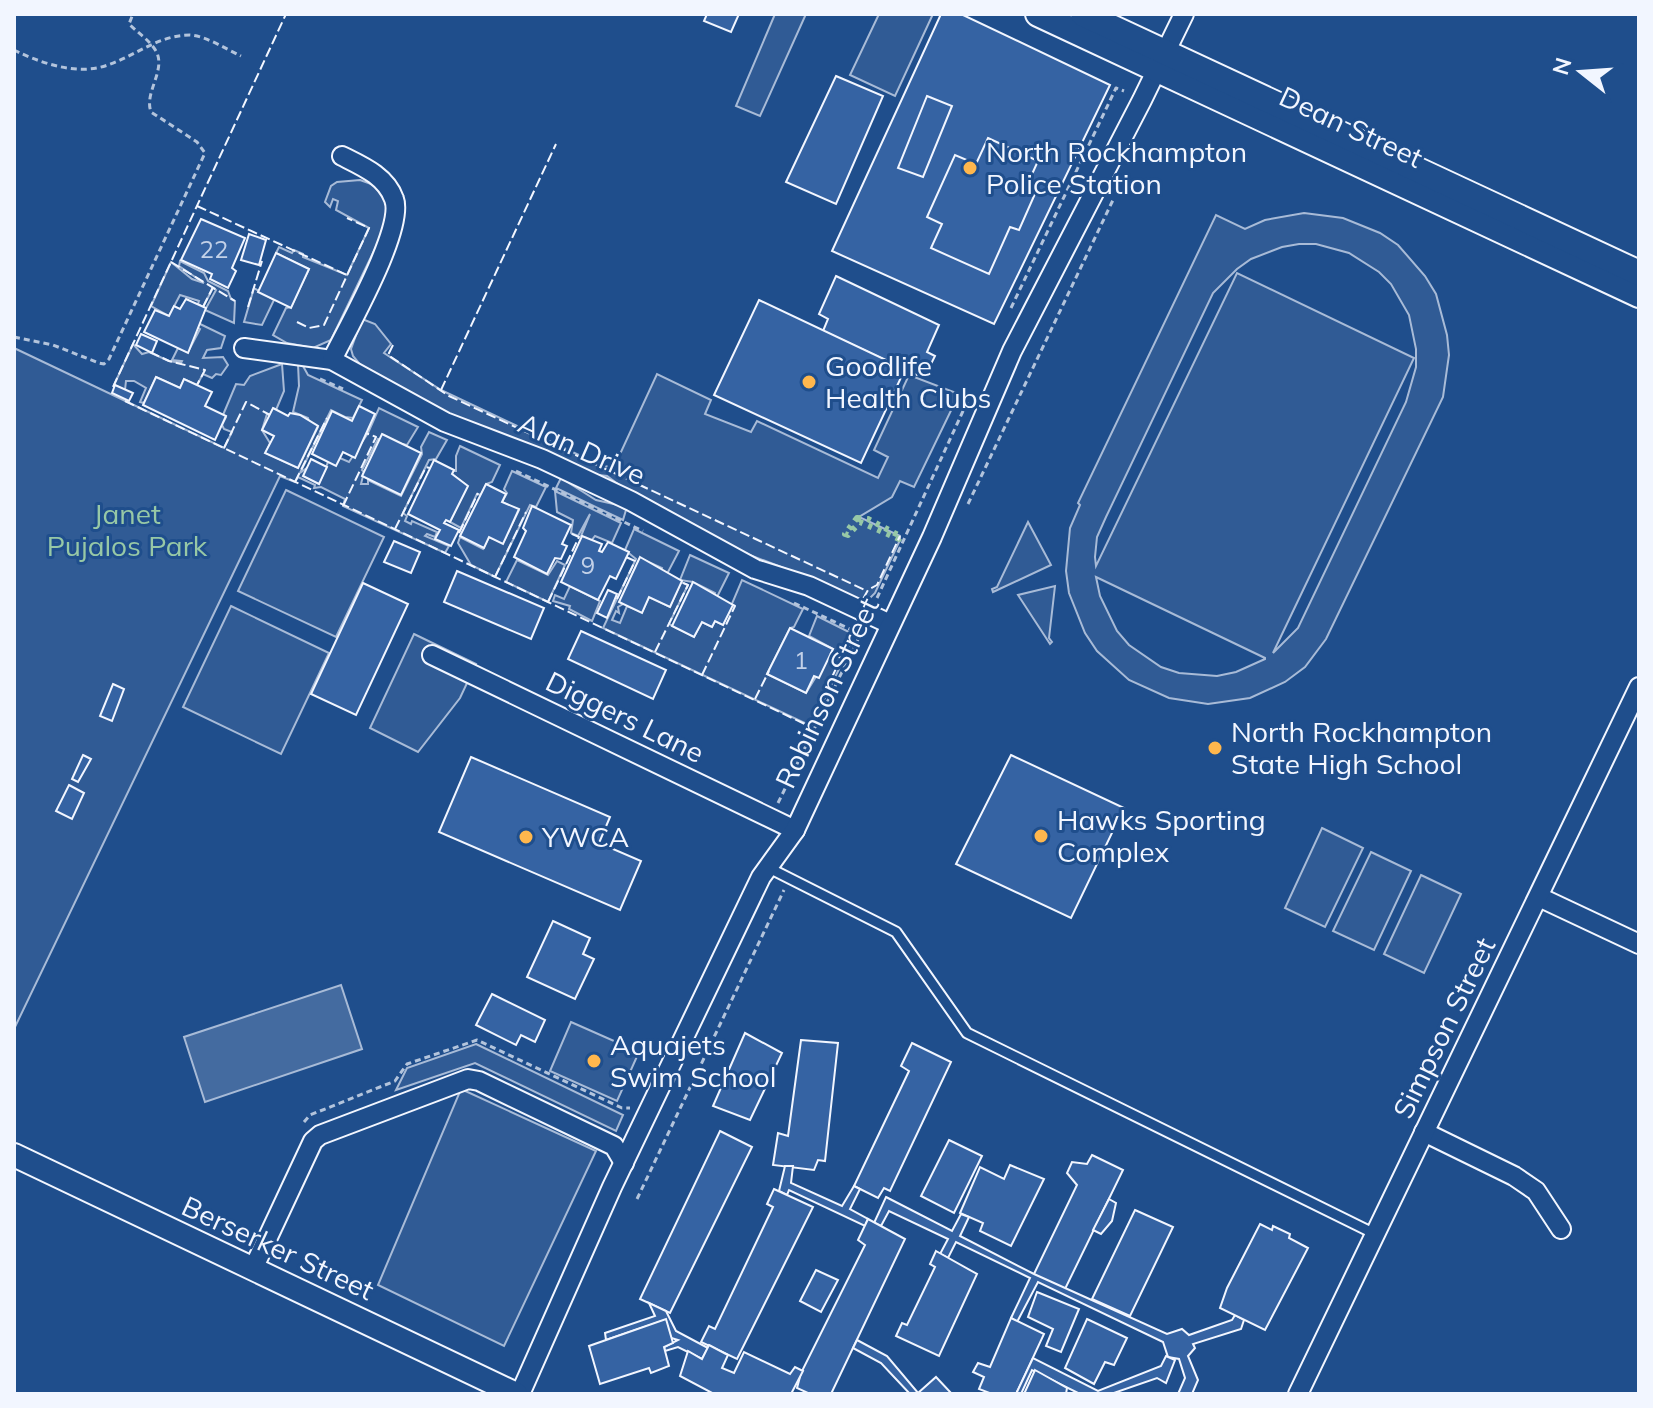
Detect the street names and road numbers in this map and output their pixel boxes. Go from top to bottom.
street label: Dean Street [1274,78,1429,175]
street label: Alan Drive [513,405,651,492]
street label: Robinson Street [767,592,886,794]
street label: Diggers Lane [540,663,710,770]
street label: Simpson Street [1385,932,1502,1124]
street label: Berserker Street [177,1188,380,1307]

